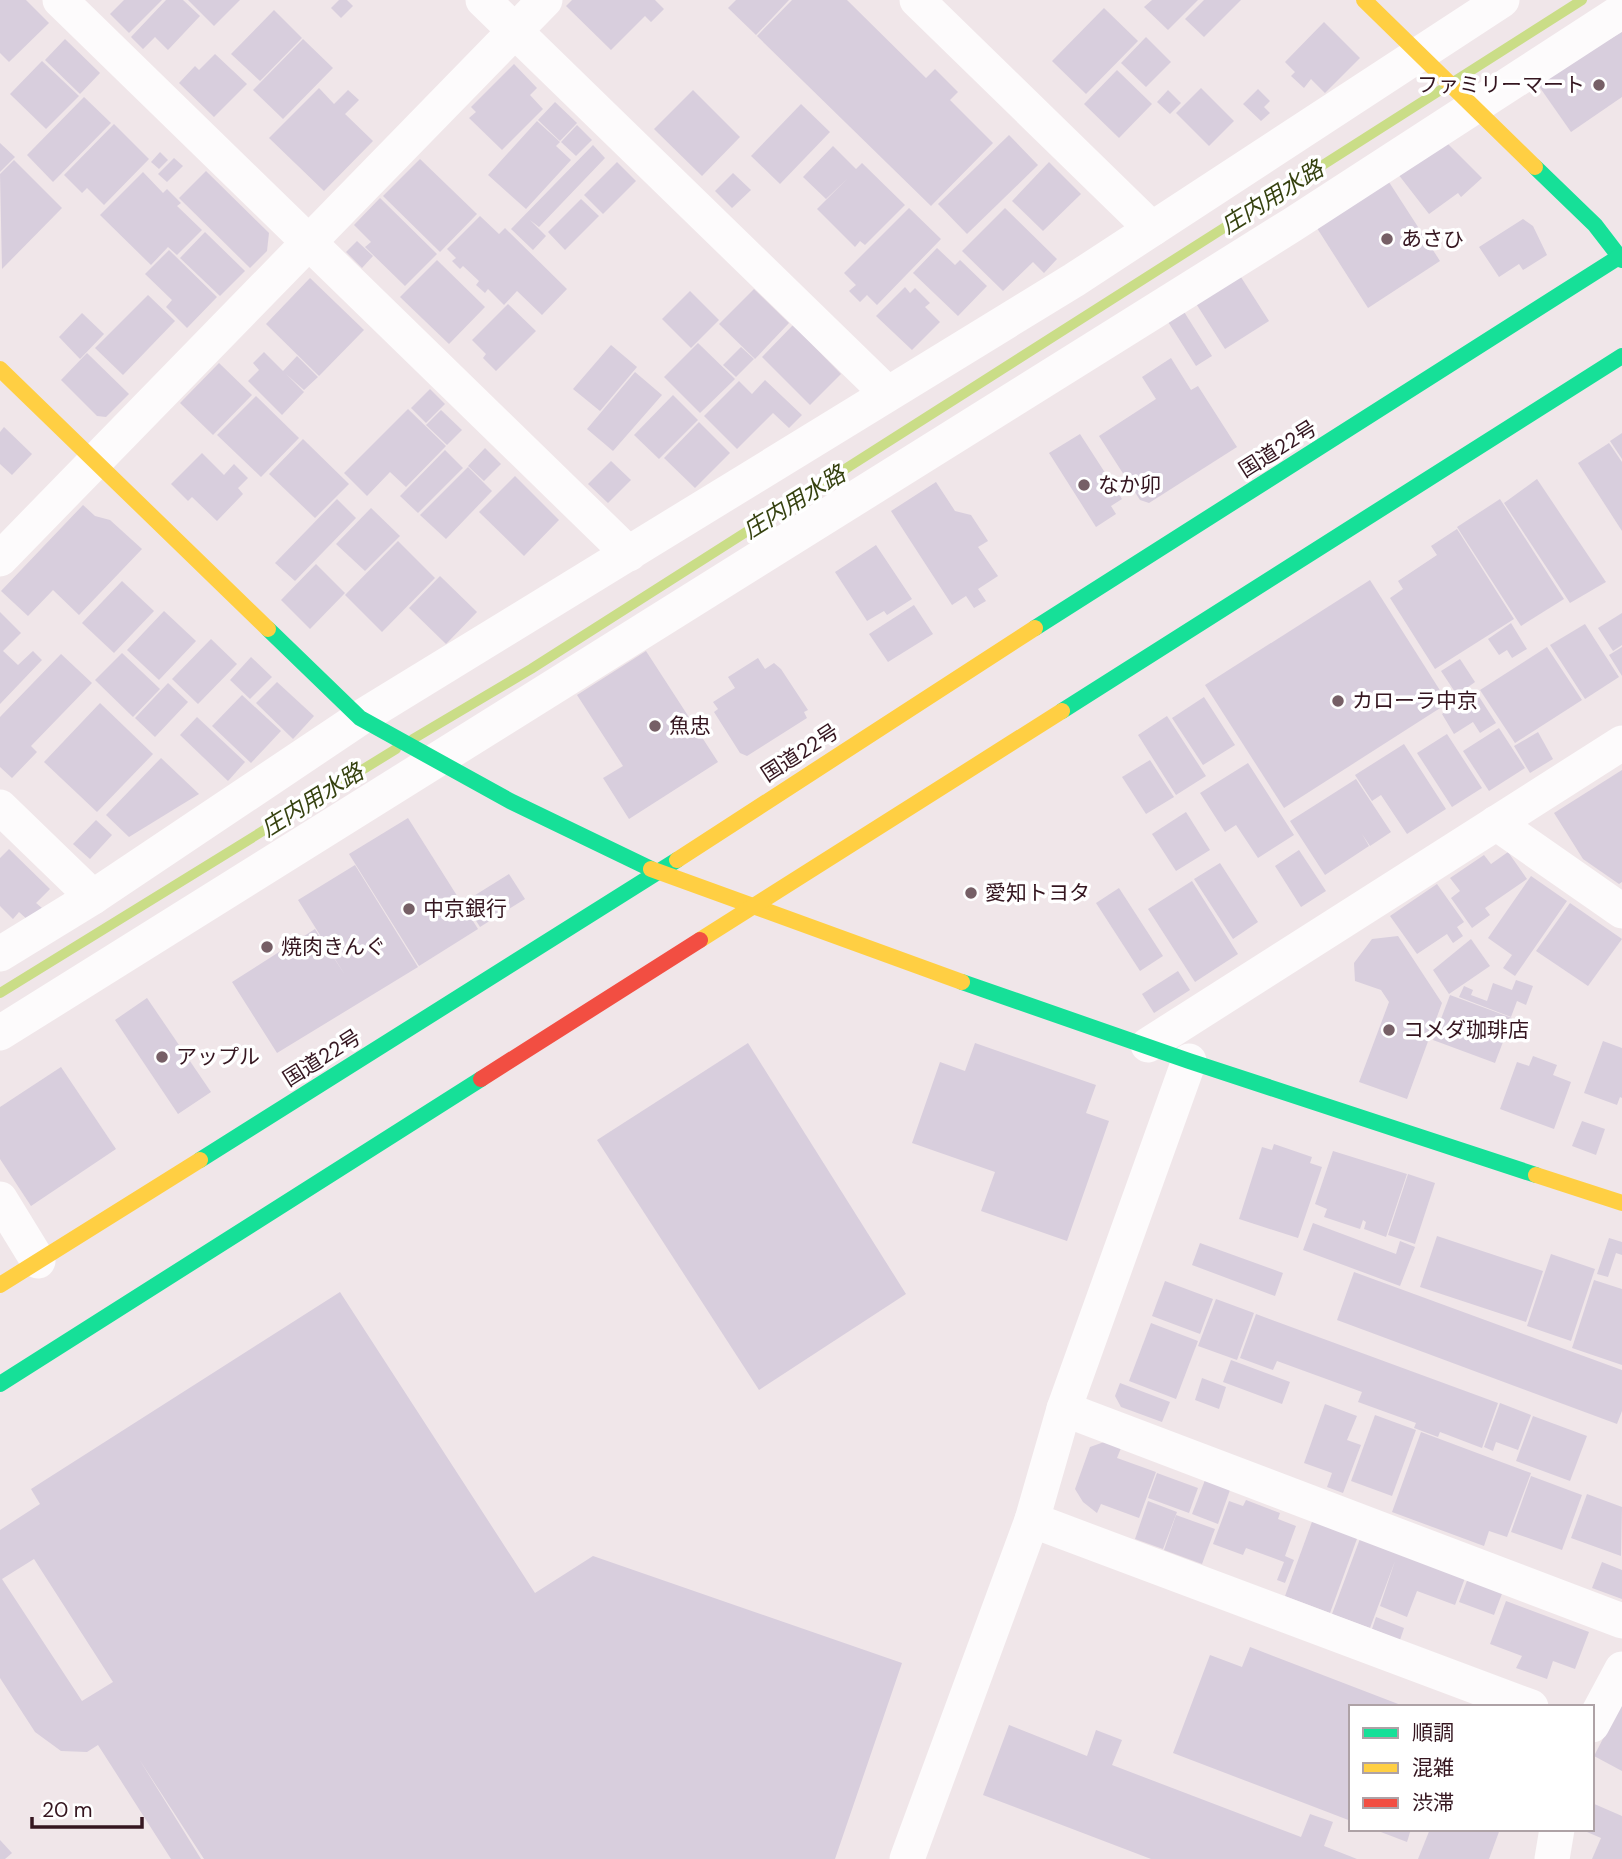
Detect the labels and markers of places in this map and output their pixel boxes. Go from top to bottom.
place label: ファミリーマート [1417,71,1585,99]
marker: ファミリーマート [1591,77,1607,93]
place label: あさひ [1401,225,1464,253]
marker: あさひ [1379,231,1395,247]
place label: なか卯 [1098,471,1161,499]
marker: なか卯 [1076,477,1092,493]
place label: カローラ中京 [1352,687,1478,715]
marker: カローラ中京 [1330,693,1346,709]
place label: 魚忠 [669,712,711,740]
marker: 魚忠 [647,718,663,734]
place label: 愛知トヨタ [985,879,1090,907]
marker: 愛知トヨタ [963,885,979,901]
place label: 中京銀行 [423,895,507,923]
marker: 中京銀行 [401,901,417,917]
place label: 焼肉きんぐ [281,933,386,961]
marker: 焼肉きんぐ [259,939,275,955]
place label: コメダ珈琲店 [1403,1016,1529,1044]
marker: コメダ珈琲店 [1381,1022,1397,1038]
place label: アップル [176,1043,260,1071]
marker: アップル [154,1049,170,1065]

